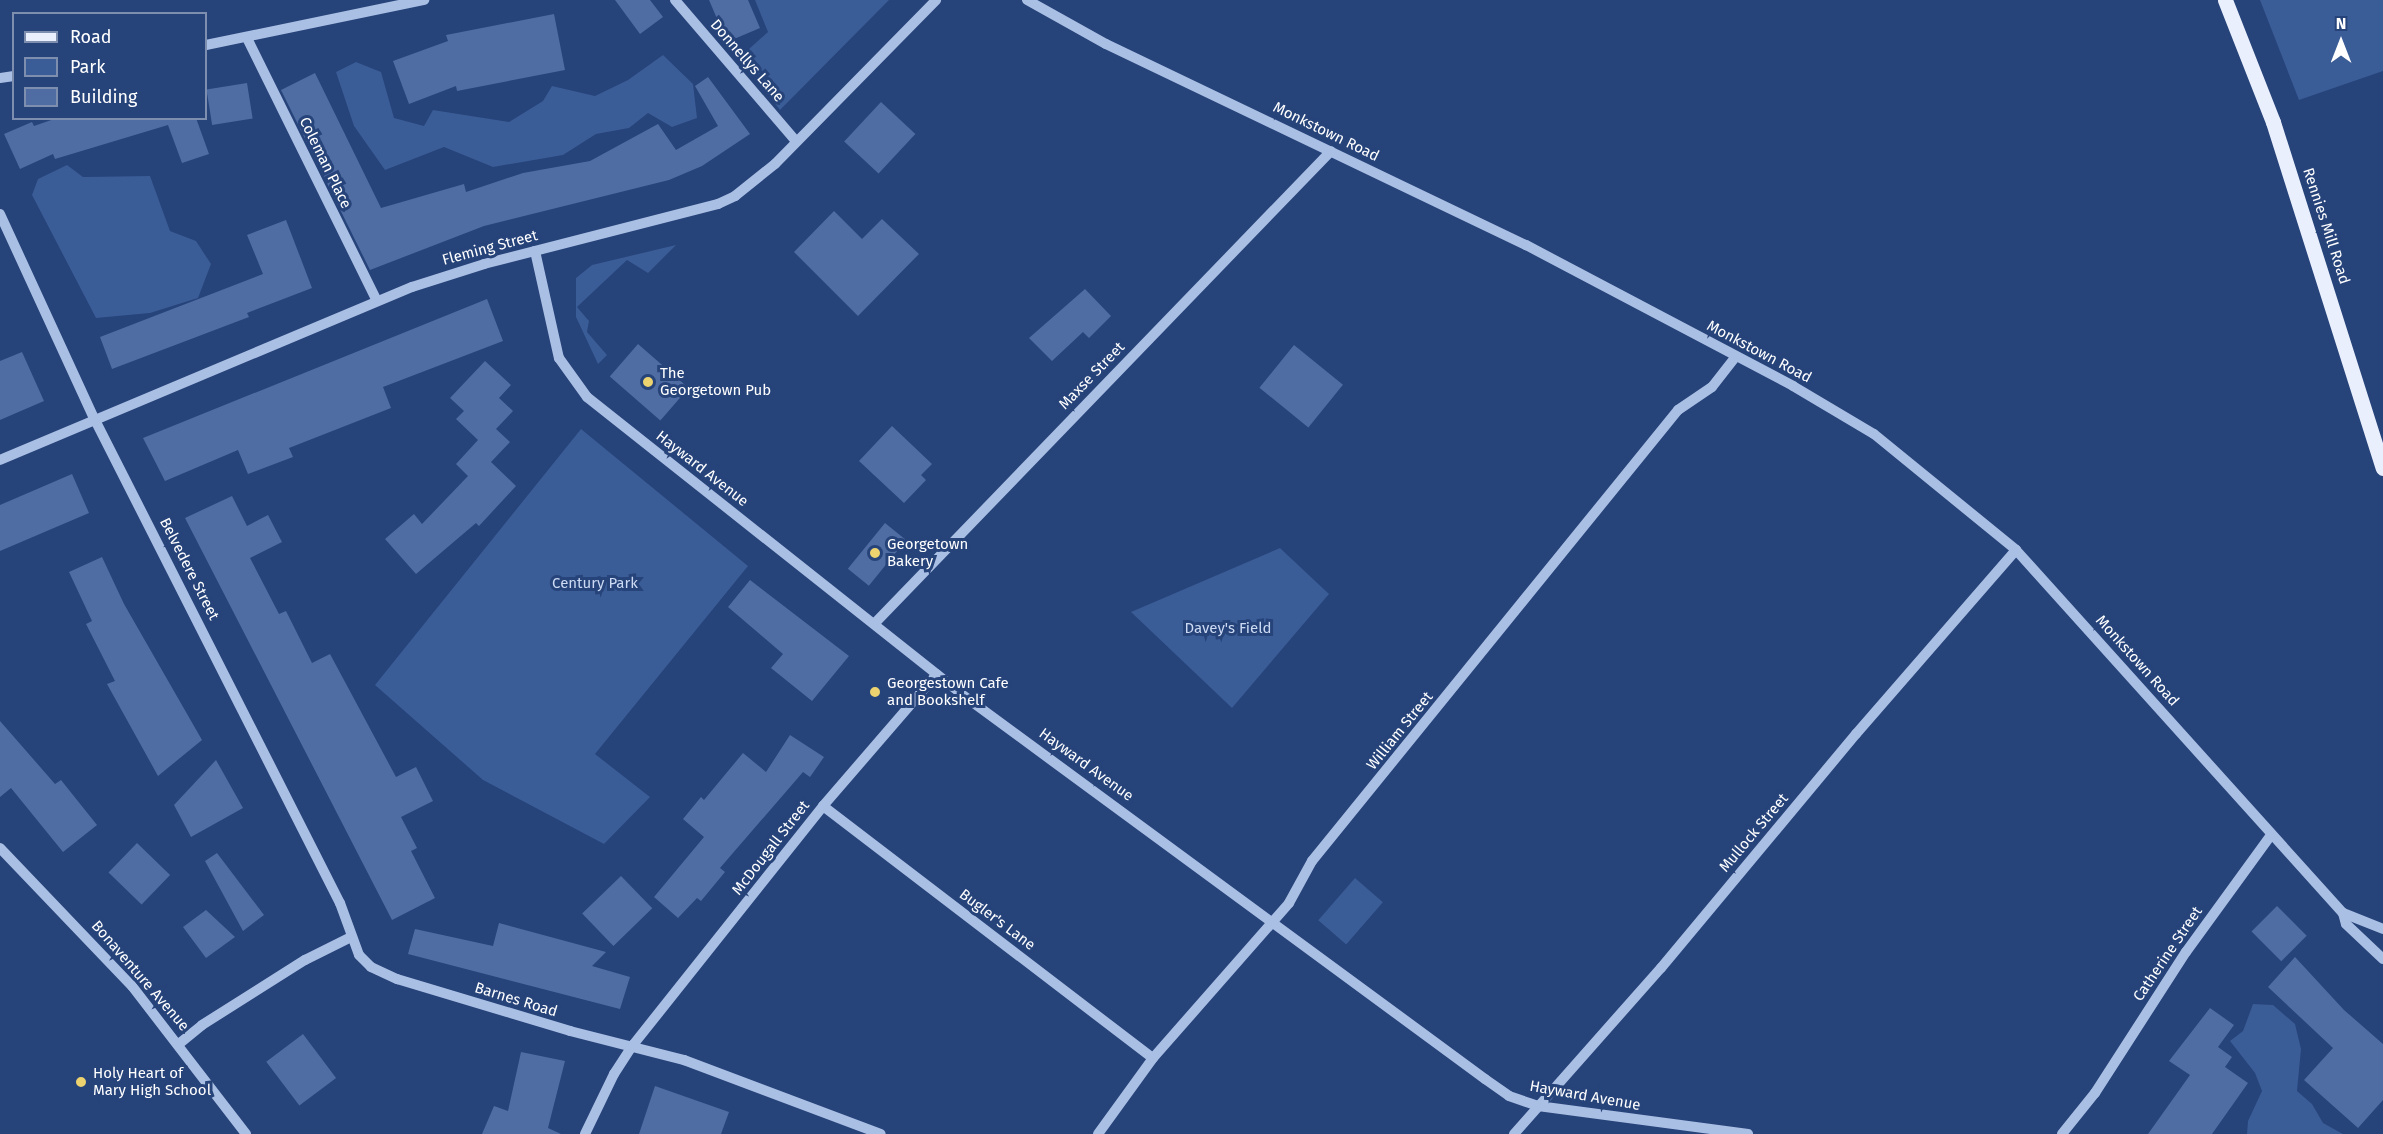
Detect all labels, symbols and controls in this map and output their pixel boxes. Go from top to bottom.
legend [12,12,207,120]
north arrow [2311,12,2371,72]
text: N [2336,14,2346,33]
street label: Donnellys Lane [706,16,788,106]
text: Road [70,26,112,48]
text: Park [70,56,105,78]
text: Building [70,86,137,108]
street label: Monkstown Road [1270,99,1382,165]
street label: Coleman Place [295,114,355,212]
street label: Rennies Mill Road [2299,166,2353,286]
street label: Fleming Street [440,227,540,269]
street label: Monkstown Road [1704,317,1814,387]
street label: Maxse Street [1055,338,1129,414]
place label: The Georgetown Pub [660,364,771,399]
marker: The Georgetown Pub [641,375,655,389]
street label: Hayward Avenue [652,427,752,511]
street label: Belvedere Street [155,515,223,623]
place label: Georgetown Bakery [887,535,968,570]
marker: Georgetown Bakery [868,546,882,560]
park label: Century Park [552,575,638,593]
street label: Monkstown Road [2092,612,2182,710]
park label: Davey's Field [1185,620,1271,638]
place label: Georgestown Cafe and Bookshelf [887,674,1009,709]
marker: Georgestown Cafe and Bookshelf [868,685,882,699]
street label: William Street [1363,688,1437,774]
street label: Hayward Avenue [1035,725,1137,805]
street label: Mullock Street [1716,790,1792,876]
street label: McDougall Street [729,797,813,899]
street label: Bugler's Lane [955,886,1039,954]
street label: Catherine Street [2130,903,2206,1005]
street label: Bonaventure Avenue [87,917,193,1035]
street label: Barnes Road [472,979,560,1021]
place label: Holy Heart of Mary High School [93,1064,211,1099]
marker: Holy Heart of Mary High School [74,1075,88,1089]
street label: Hayward Avenue [1528,1077,1642,1115]

